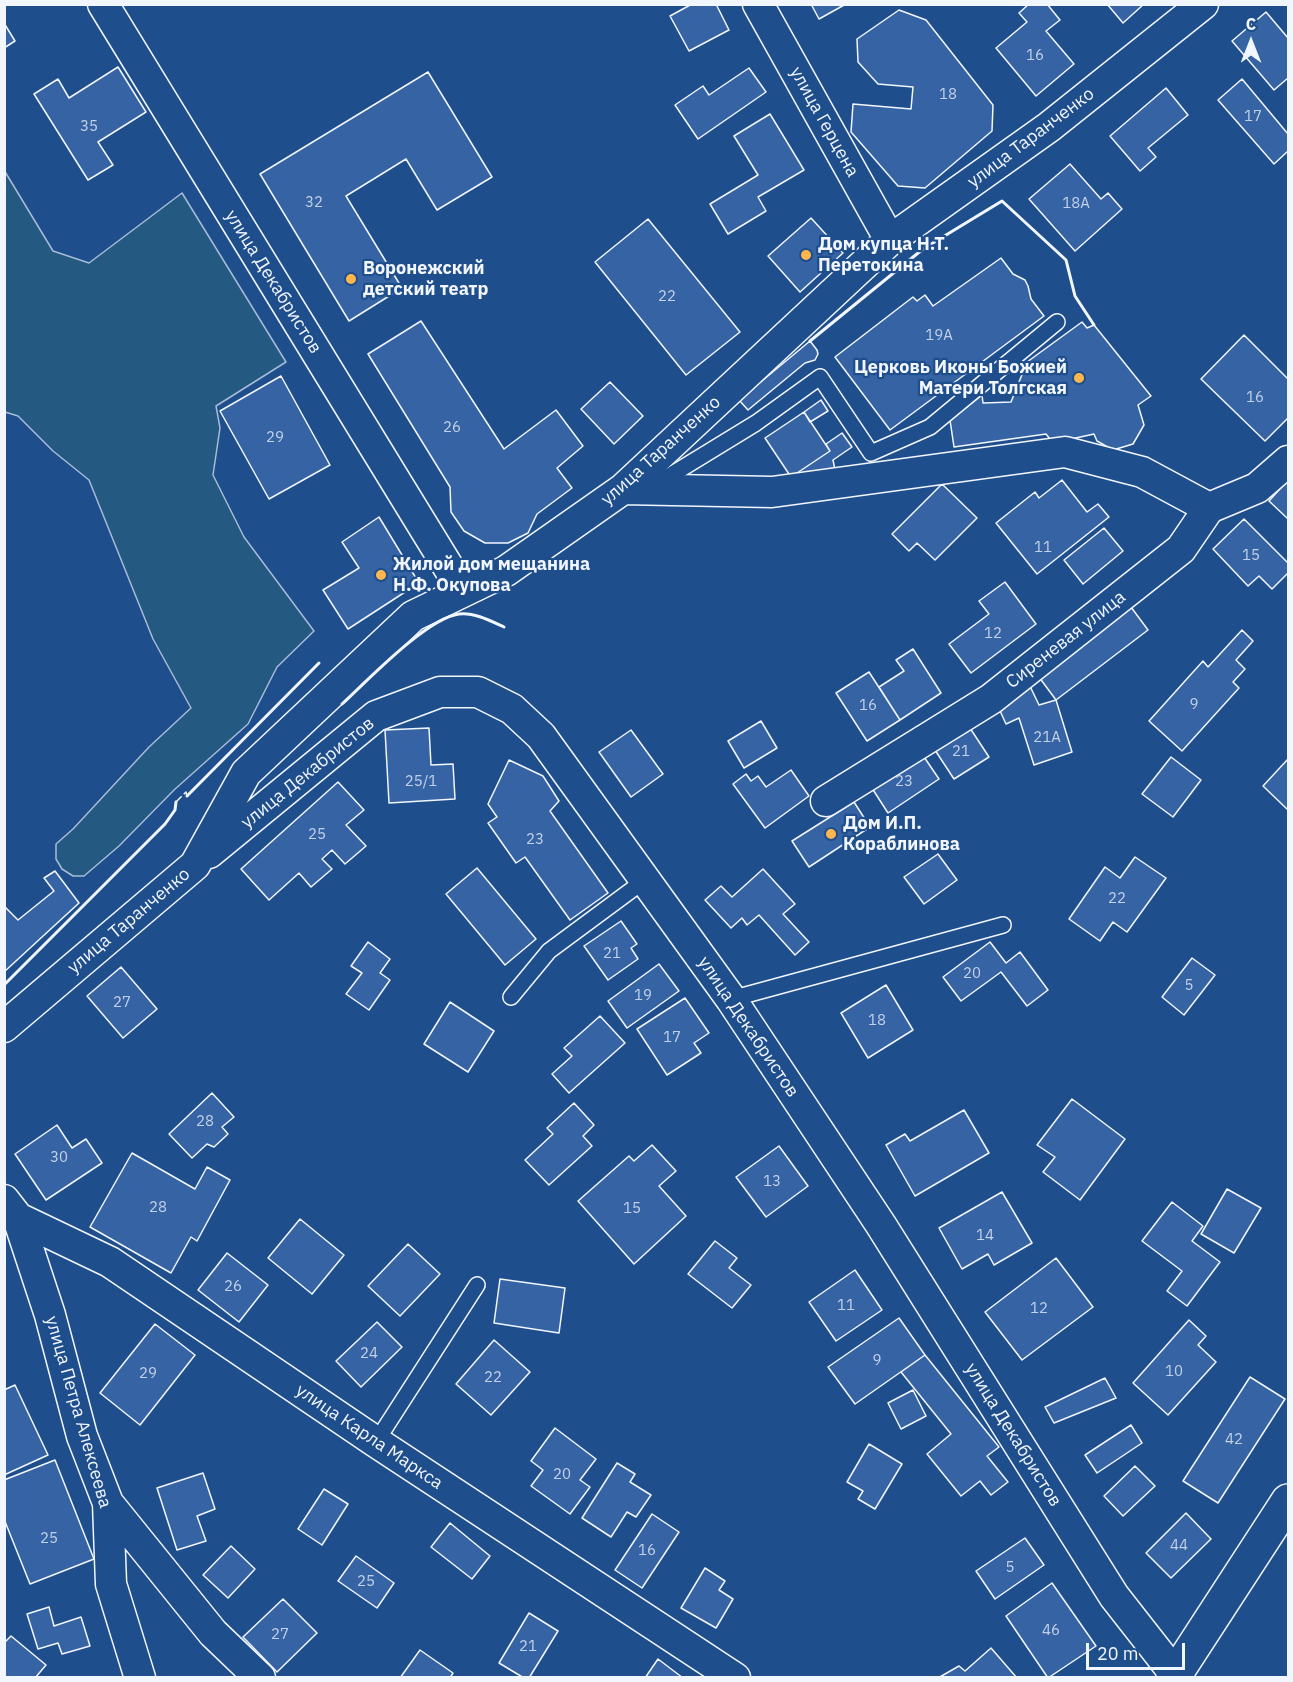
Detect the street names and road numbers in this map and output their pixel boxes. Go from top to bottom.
street label: улица Герцена [785,63,863,181]
street label: улица Таранченко [963,83,1099,193]
street label: улица Декабристов [220,206,326,358]
street label: улица Таранченко [597,392,725,510]
street label: Сиреневая улица [1002,587,1130,693]
street label: улица Декабристов [237,713,379,833]
street label: улица Таранченко [63,863,195,979]
street label: улица Декабристов [693,953,803,1101]
street label: улица Петра Алексеева [40,1313,116,1511]
street label: улица Декабристов [960,1359,1066,1511]
street label: улица Карла Маркса [291,1380,447,1494]

